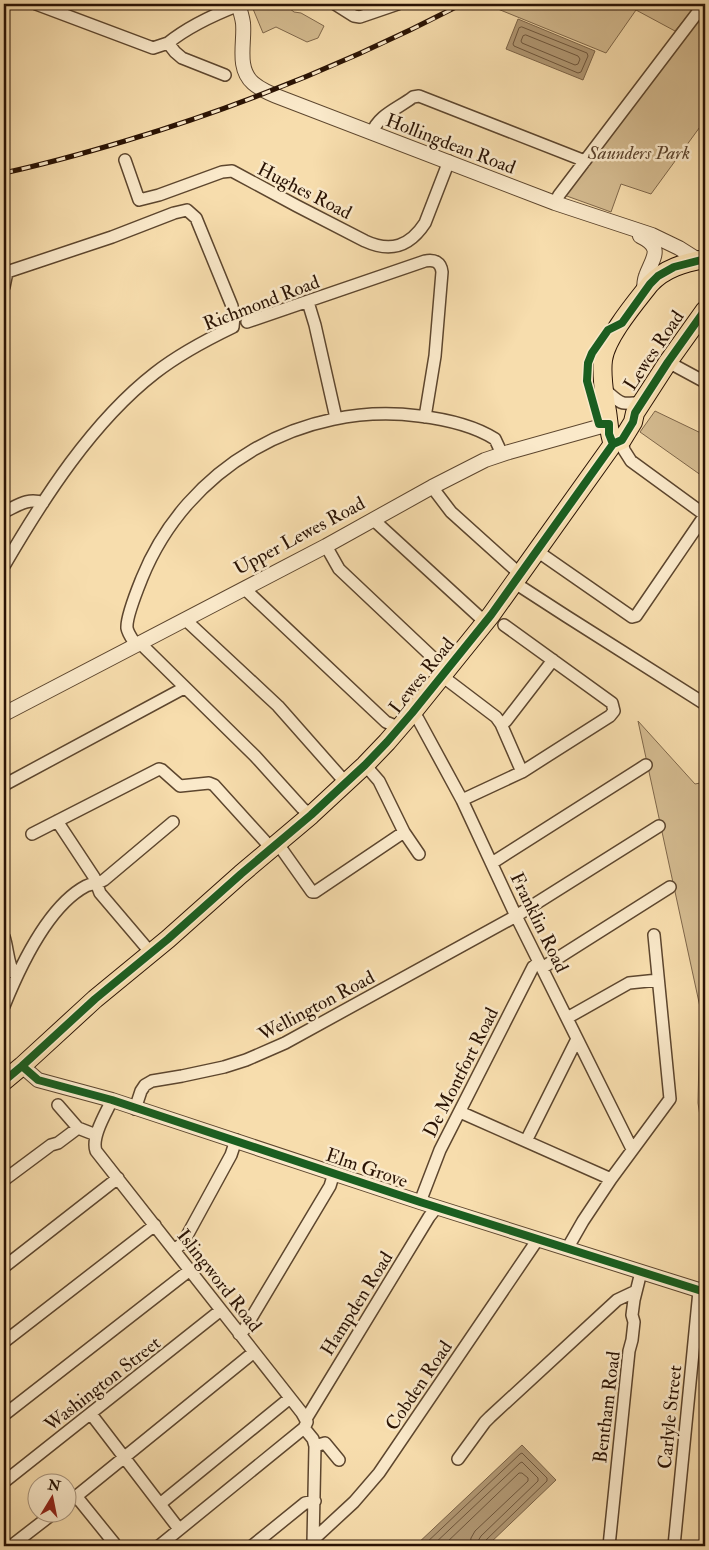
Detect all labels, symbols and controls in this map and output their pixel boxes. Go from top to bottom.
street label: Hollingdean Road [382,108,519,180]
park label: Saunders Park [587,141,690,165]
street label: Hughes Road [253,157,356,225]
street label: Richmond Road [200,269,324,336]
street label: Lewes Road [618,305,690,395]
street label: Upper Lewes Road [230,491,370,581]
street label: Lewes Road [384,632,460,719]
street label: Franklin Road [504,868,574,977]
street label: Wellington Road [253,965,379,1047]
street label: De Montfort Road [418,1003,504,1141]
street label: Elm Grove [322,1143,411,1193]
street label: Islingword Road [172,1224,267,1337]
street label: Hampden Road [315,1246,400,1361]
street label: Washington Street [39,1331,166,1437]
street label: Cobden Road [380,1336,458,1435]
street label: Bentham Road [588,1349,626,1464]
street label: Carlyle Street [653,1364,687,1470]
north arrow [28,1472,78,1522]
text: N [46,1476,62,1495]

